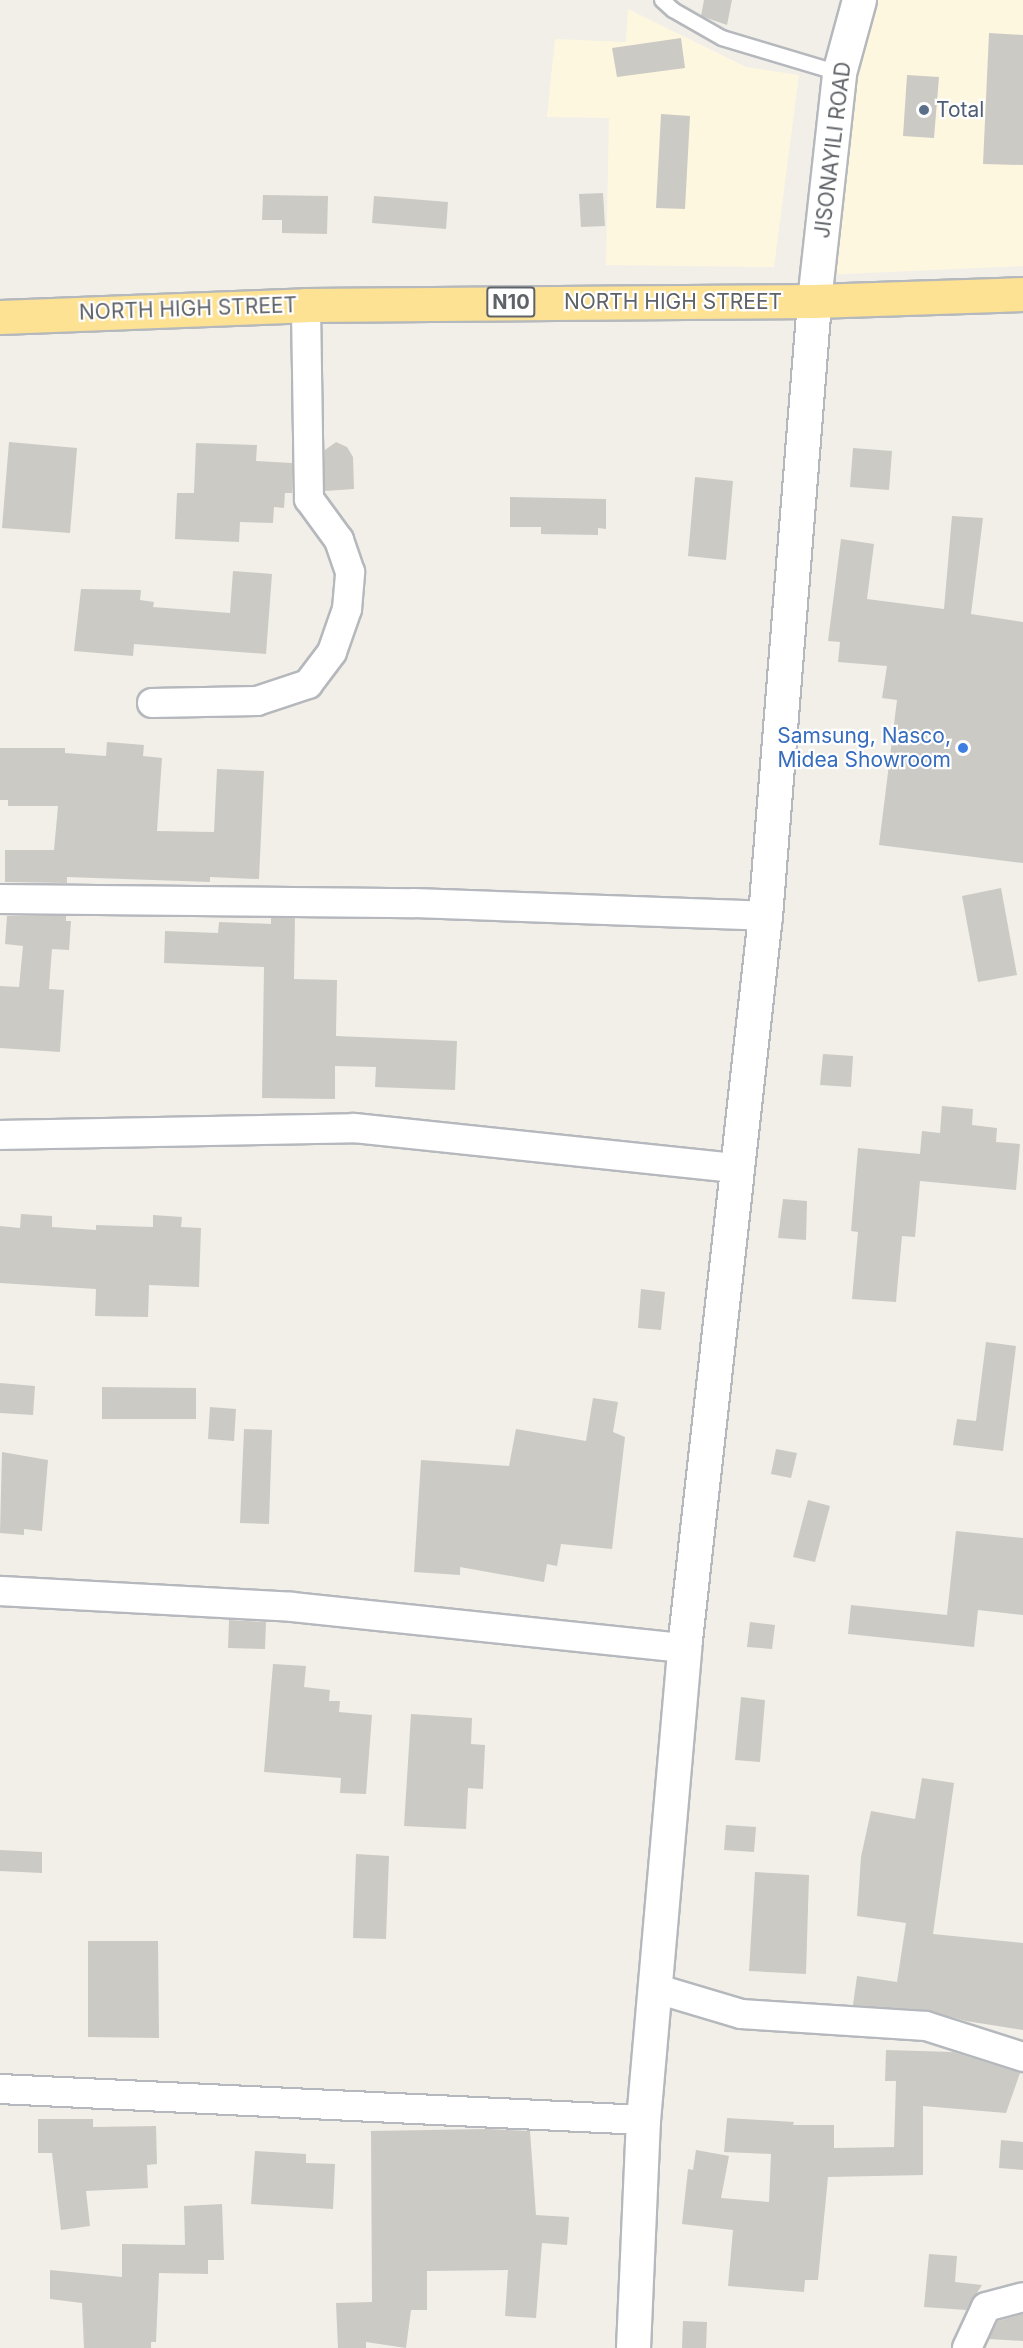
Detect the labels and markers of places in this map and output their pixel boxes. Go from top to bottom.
place label: Total [936,97,984,123]
marker: Total [917,103,931,117]
place label: Samsung, Nasco, Midea Showroom [777,723,951,773]
marker: Samsung, Nasco, Midea Showroom [956,741,970,755]

